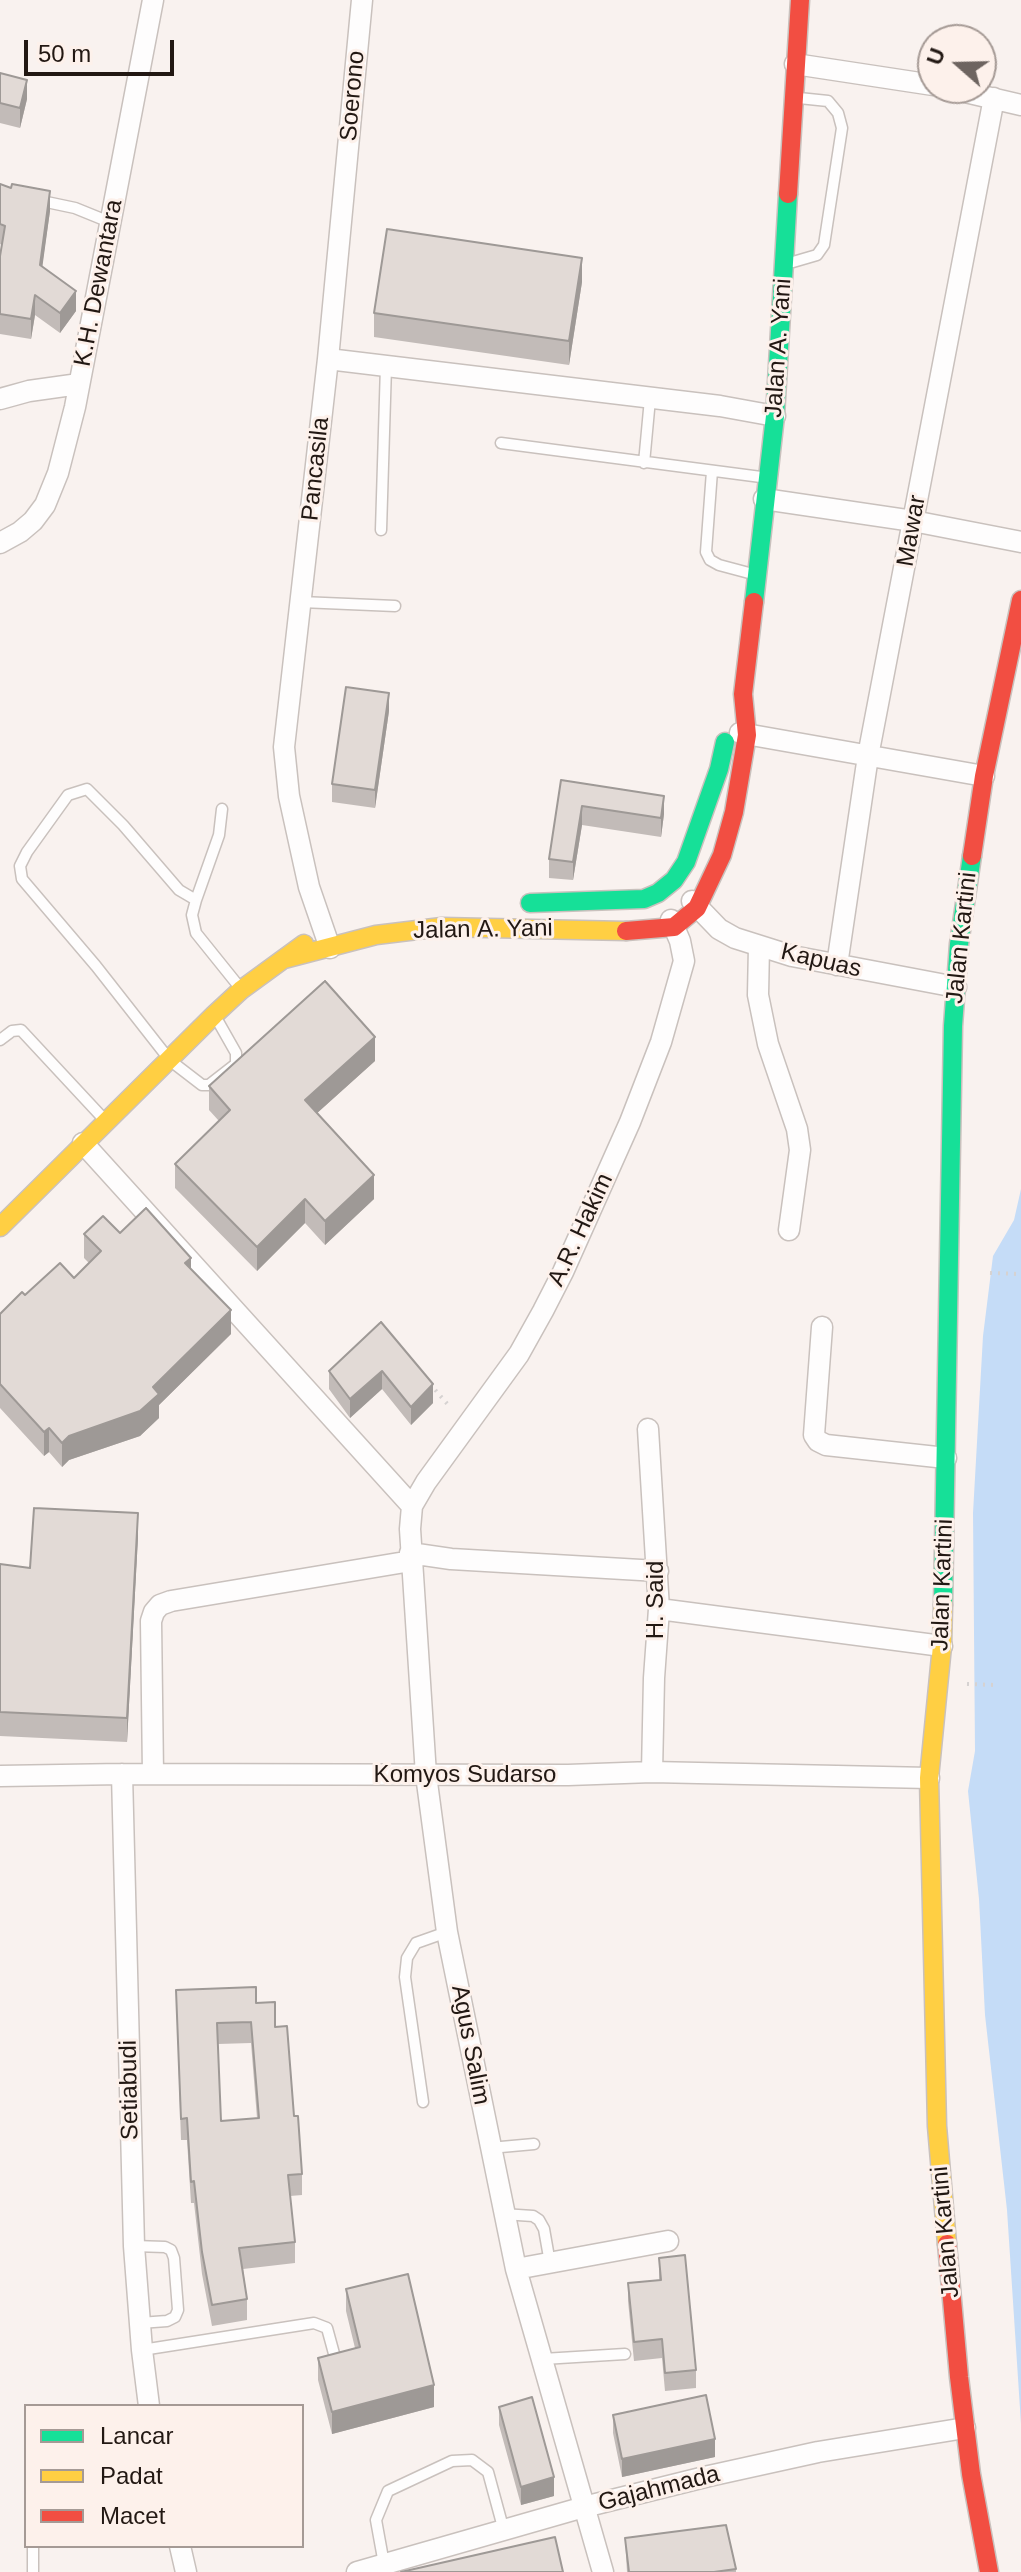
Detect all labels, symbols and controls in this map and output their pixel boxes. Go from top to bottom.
scale bar [28,24,178,74]
north arrow [917,24,997,104]
text: 50 m [38,40,91,67]
text: U [921,45,950,68]
street label: Soerono [335,50,371,142]
street label: K.H. Dewantara [69,197,129,369]
street label: Jalan A. Yani [760,277,798,419]
street label: Pancasila [296,416,336,522]
street label: Mawar [892,493,932,569]
street label: Jalan Kartini [941,871,983,1005]
street label: Jalan A. Yani [413,914,553,946]
street label: Kapuas [778,938,864,984]
street label: A.R. Hakim [542,1169,620,1291]
street label: Jalan Kartini [926,1519,960,1651]
street label: H. Said [642,1561,670,1639]
street label: Komyos Sudarso [374,1761,556,1789]
street label: Agus Salim [444,1983,496,2107]
street label: Setiabudi [115,2040,145,2140]
street label: Jalan Kartini [926,2165,966,2299]
legend [24,2404,304,2548]
text: Lancar [100,2422,173,2449]
street label: Gajahmada [595,2460,723,2518]
text: Padat [100,2462,163,2489]
text: Macet [100,2502,165,2529]

